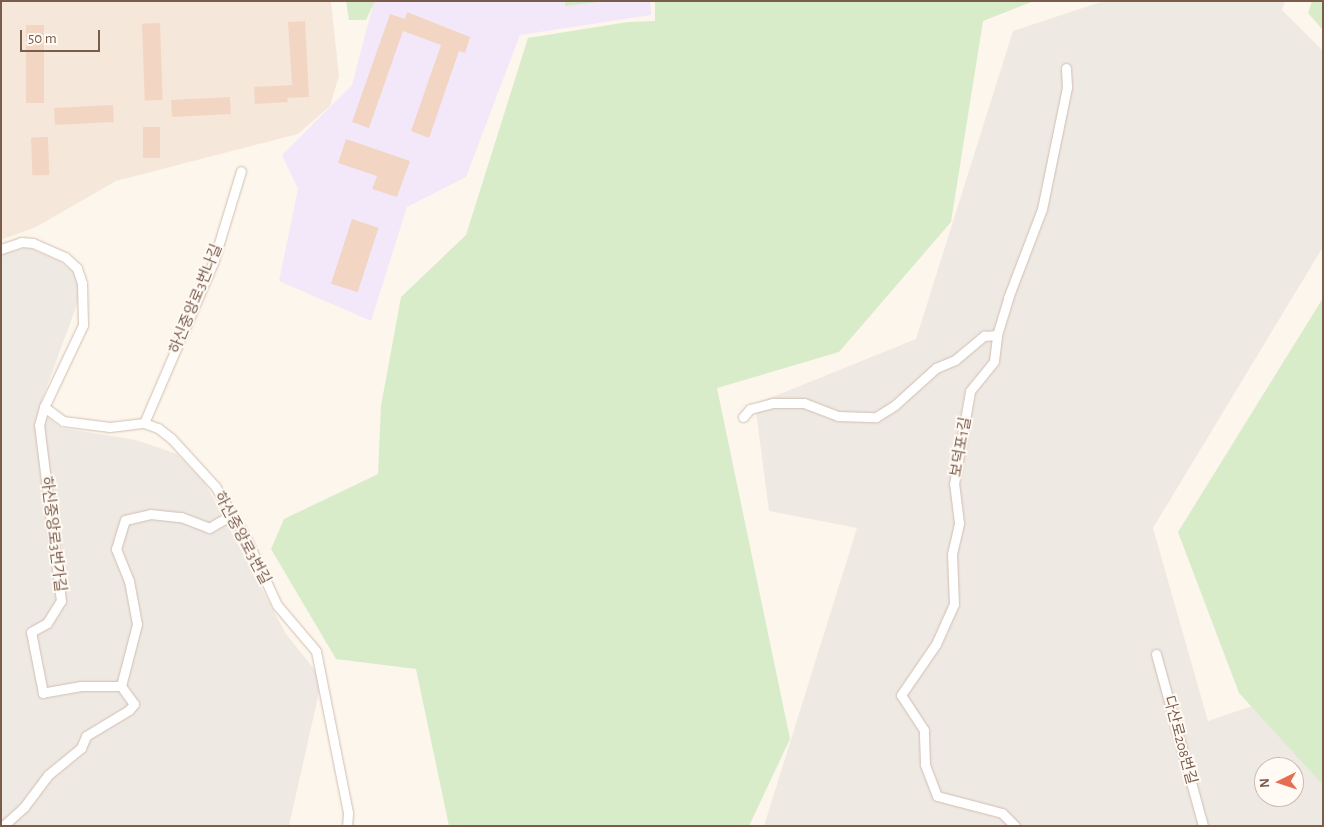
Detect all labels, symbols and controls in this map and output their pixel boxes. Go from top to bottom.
scale bar [22,20,102,52]
text: 50 m [28,31,57,46]
street label: 하신중앙로3번나길 [166,242,226,356]
street label: 보덕포1길 [947,416,975,478]
street label: 하신중앙로3번가길 [37,475,69,593]
street label: 하신중앙로3번길 [210,488,274,588]
street label: 다산로208번길 [1160,694,1200,786]
north arrow [1254,757,1304,807]
text: N [1258,778,1272,788]

